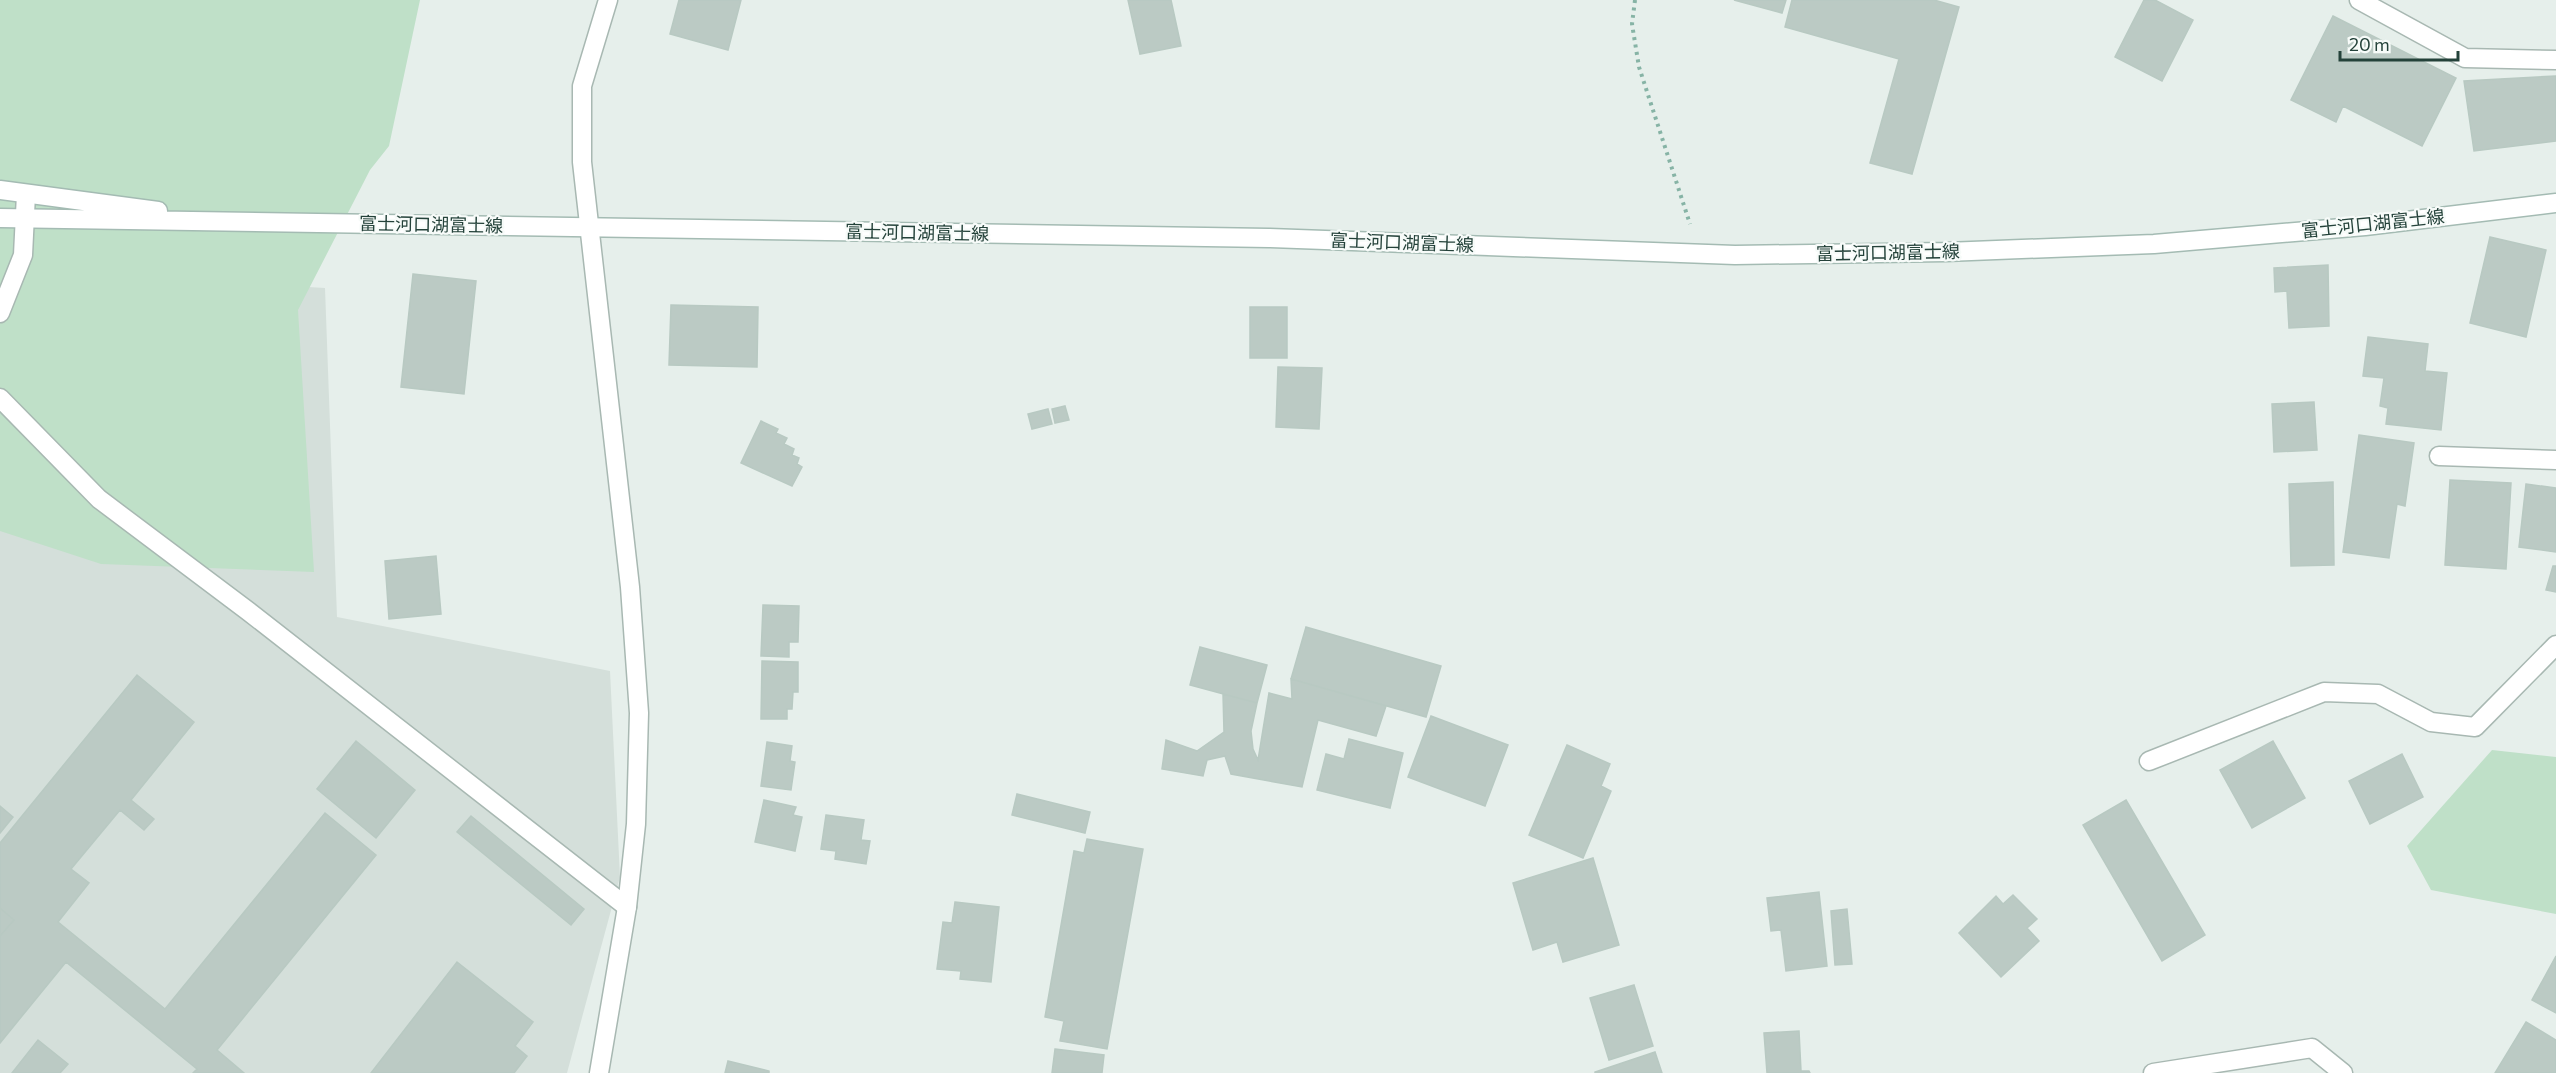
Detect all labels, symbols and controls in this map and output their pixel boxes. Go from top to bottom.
scale bar [2340,24,2458,62]
text: 20 m [2349,33,2390,55]
street label: 富士河口湖富士線 [2300,205,2446,241]
street label: 富士河口湖富士線 [359,212,503,236]
street label: 富士河口湖富士線 [845,220,989,244]
street label: 富士河口湖富士線 [1330,228,1474,256]
street label: 富士河口湖富士線 [1816,240,1960,264]

